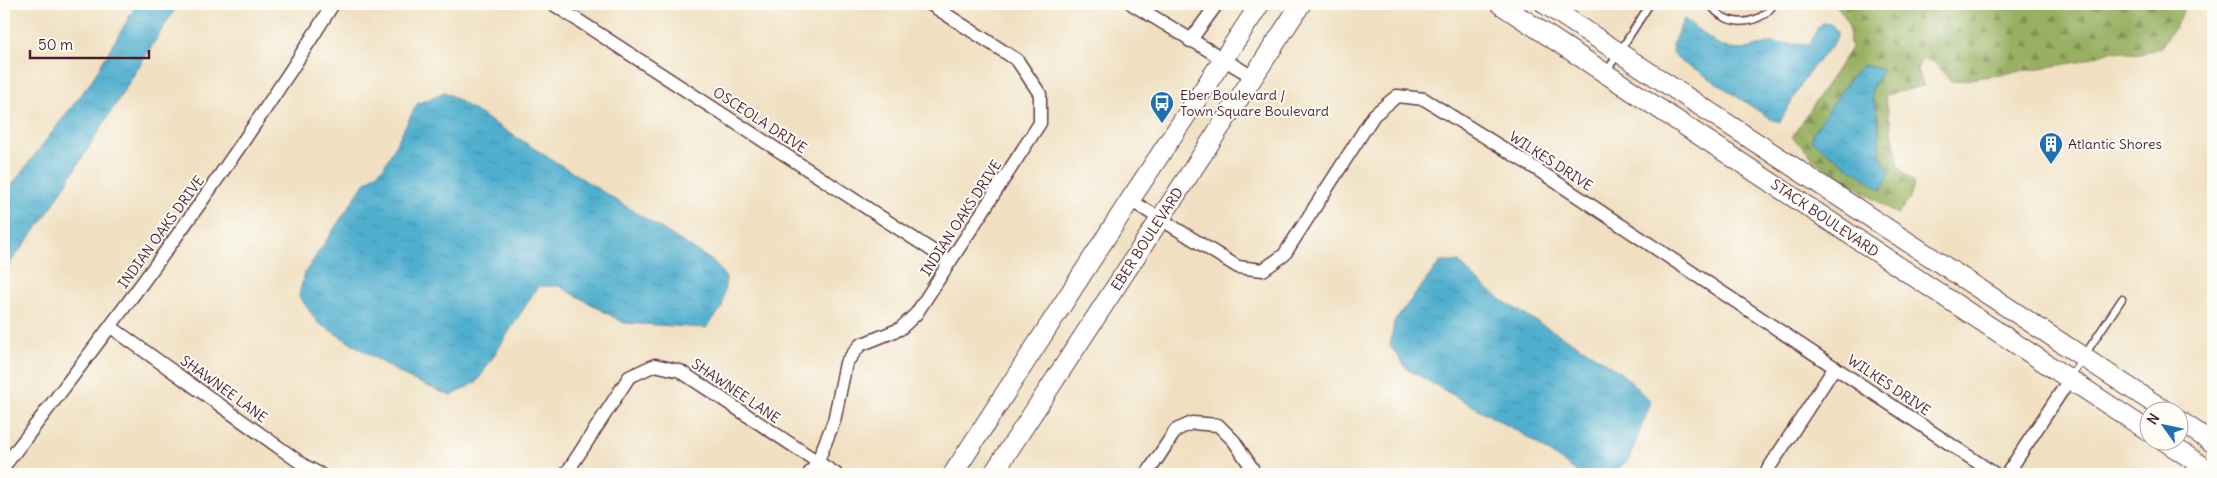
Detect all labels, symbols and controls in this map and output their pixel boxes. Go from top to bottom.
scale bar [30,28,149,60]
text: 50 m [38,35,73,54]
street label: OSCEOLA DRIVE [710,83,810,157]
place label: Eber Boulevard / Town Square Boulevard [1180,86,1329,120]
bus stop icon: Eber Boulevard / Town Square Boulevard [1149,90,1175,124]
street label: WILKES DRIVE [1506,127,1596,195]
building icon: Atlantic Shores [2038,131,2064,165]
place label: Atlantic Shores [2068,135,2162,153]
street label: INDIAN OAKS DRIVE [917,156,1005,280]
street label: INDIAN OAKS DRIVE [114,172,208,292]
street label: STACK BOULEVARD [1768,175,1882,261]
street label: EBER BOULEVARD [1107,184,1187,294]
street label: SHAWNEE LANE [177,351,271,427]
street label: WILKES DRIVE [1844,351,1934,419]
street label: SHAWNEE LANE [688,355,784,427]
north arrow [2140,400,2190,450]
text: N [2143,410,2163,428]

